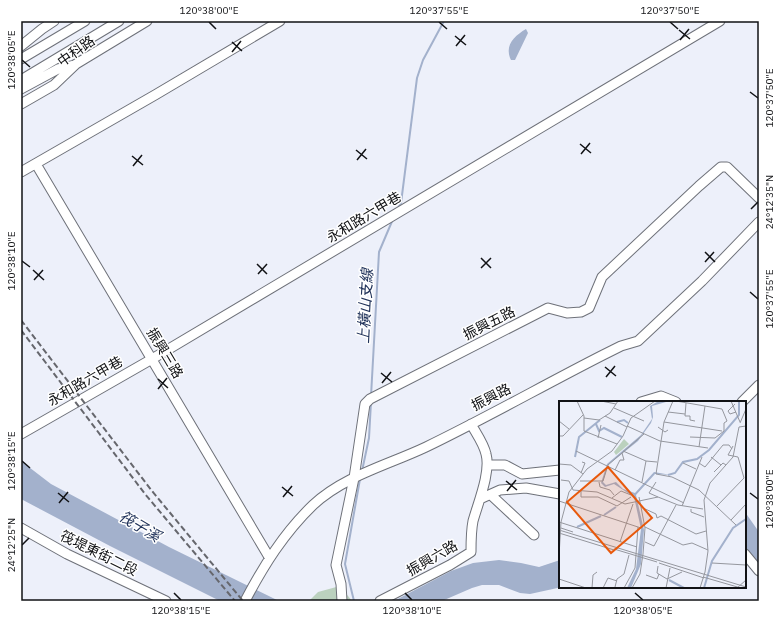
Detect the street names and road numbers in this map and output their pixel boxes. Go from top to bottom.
street label: 中科路 [54,32,98,70]
street label: 永和路六甲巷 [323,188,405,246]
street label: 振興五路 [460,302,518,344]
street label: 振興三路 [143,324,187,382]
street label: 永和路六甲巷 [44,352,126,410]
street label: 振興路 [468,379,514,415]
street label: 筏堤東街二段 [57,526,141,580]
street label: 振興六路 [403,536,461,580]

